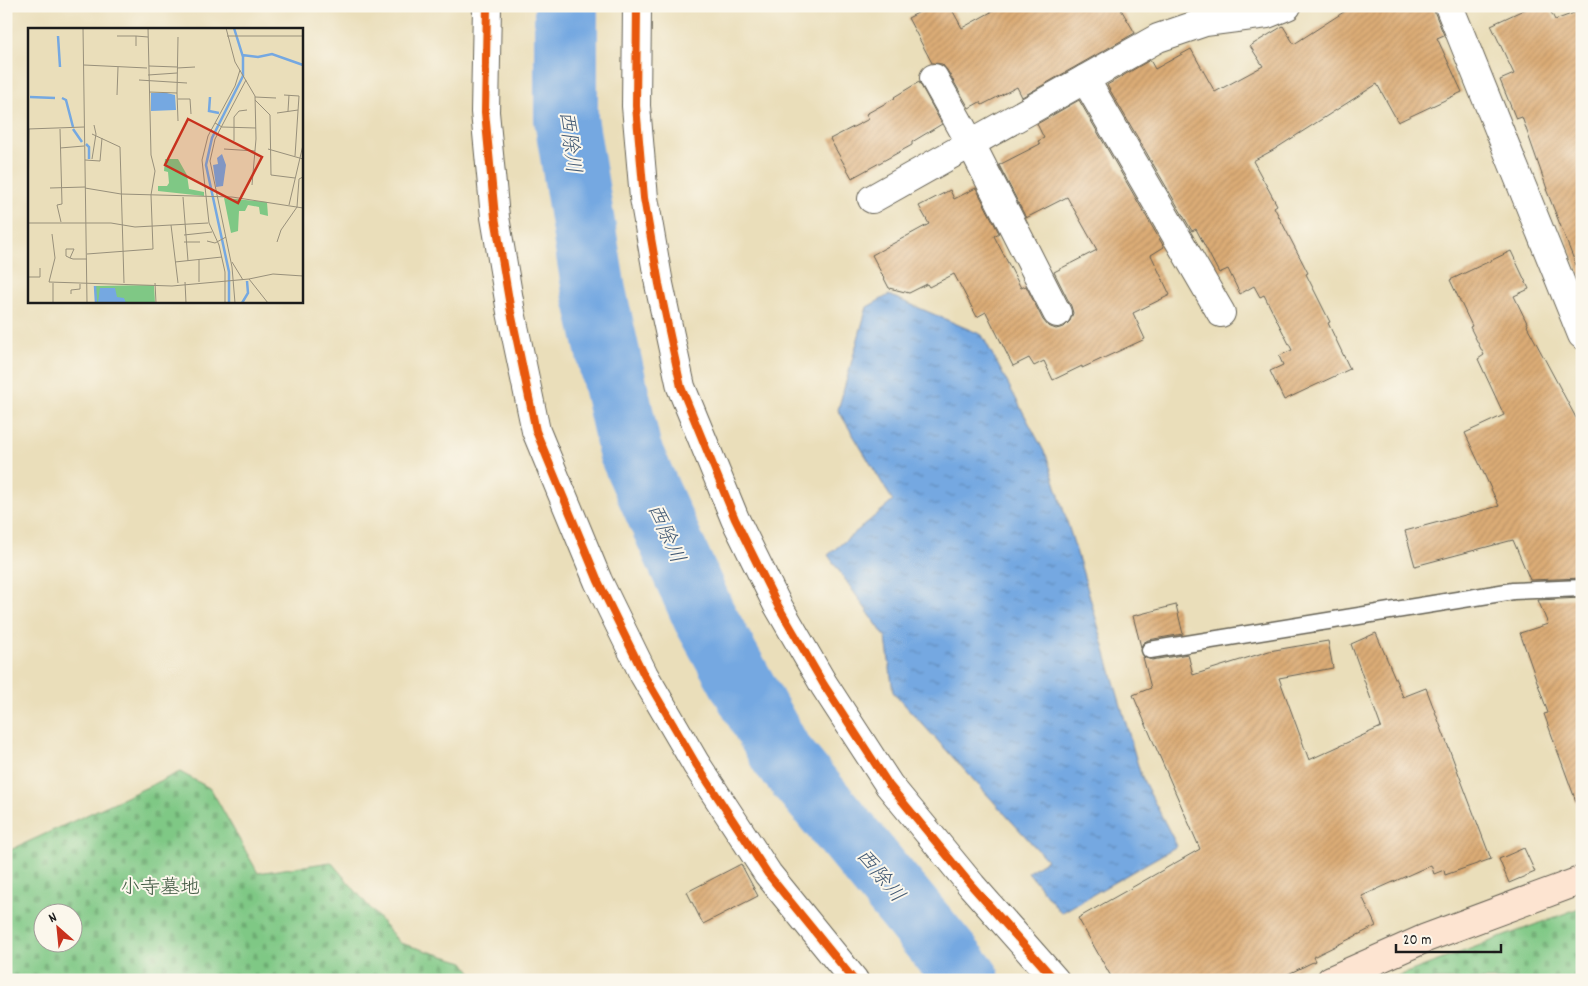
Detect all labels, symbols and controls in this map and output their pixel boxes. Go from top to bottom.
inset map [28,28,302,302]
water label: 西除川 [549,109,587,175]
water label: 西除川 [638,499,691,569]
water label: 西除川 [847,843,910,911]
park label: 小寺墓地 [120,875,200,903]
north arrow [32,904,82,954]
text: N [45,908,61,929]
scale bar [1396,921,1500,953]
text: 20 m [1403,930,1431,952]

